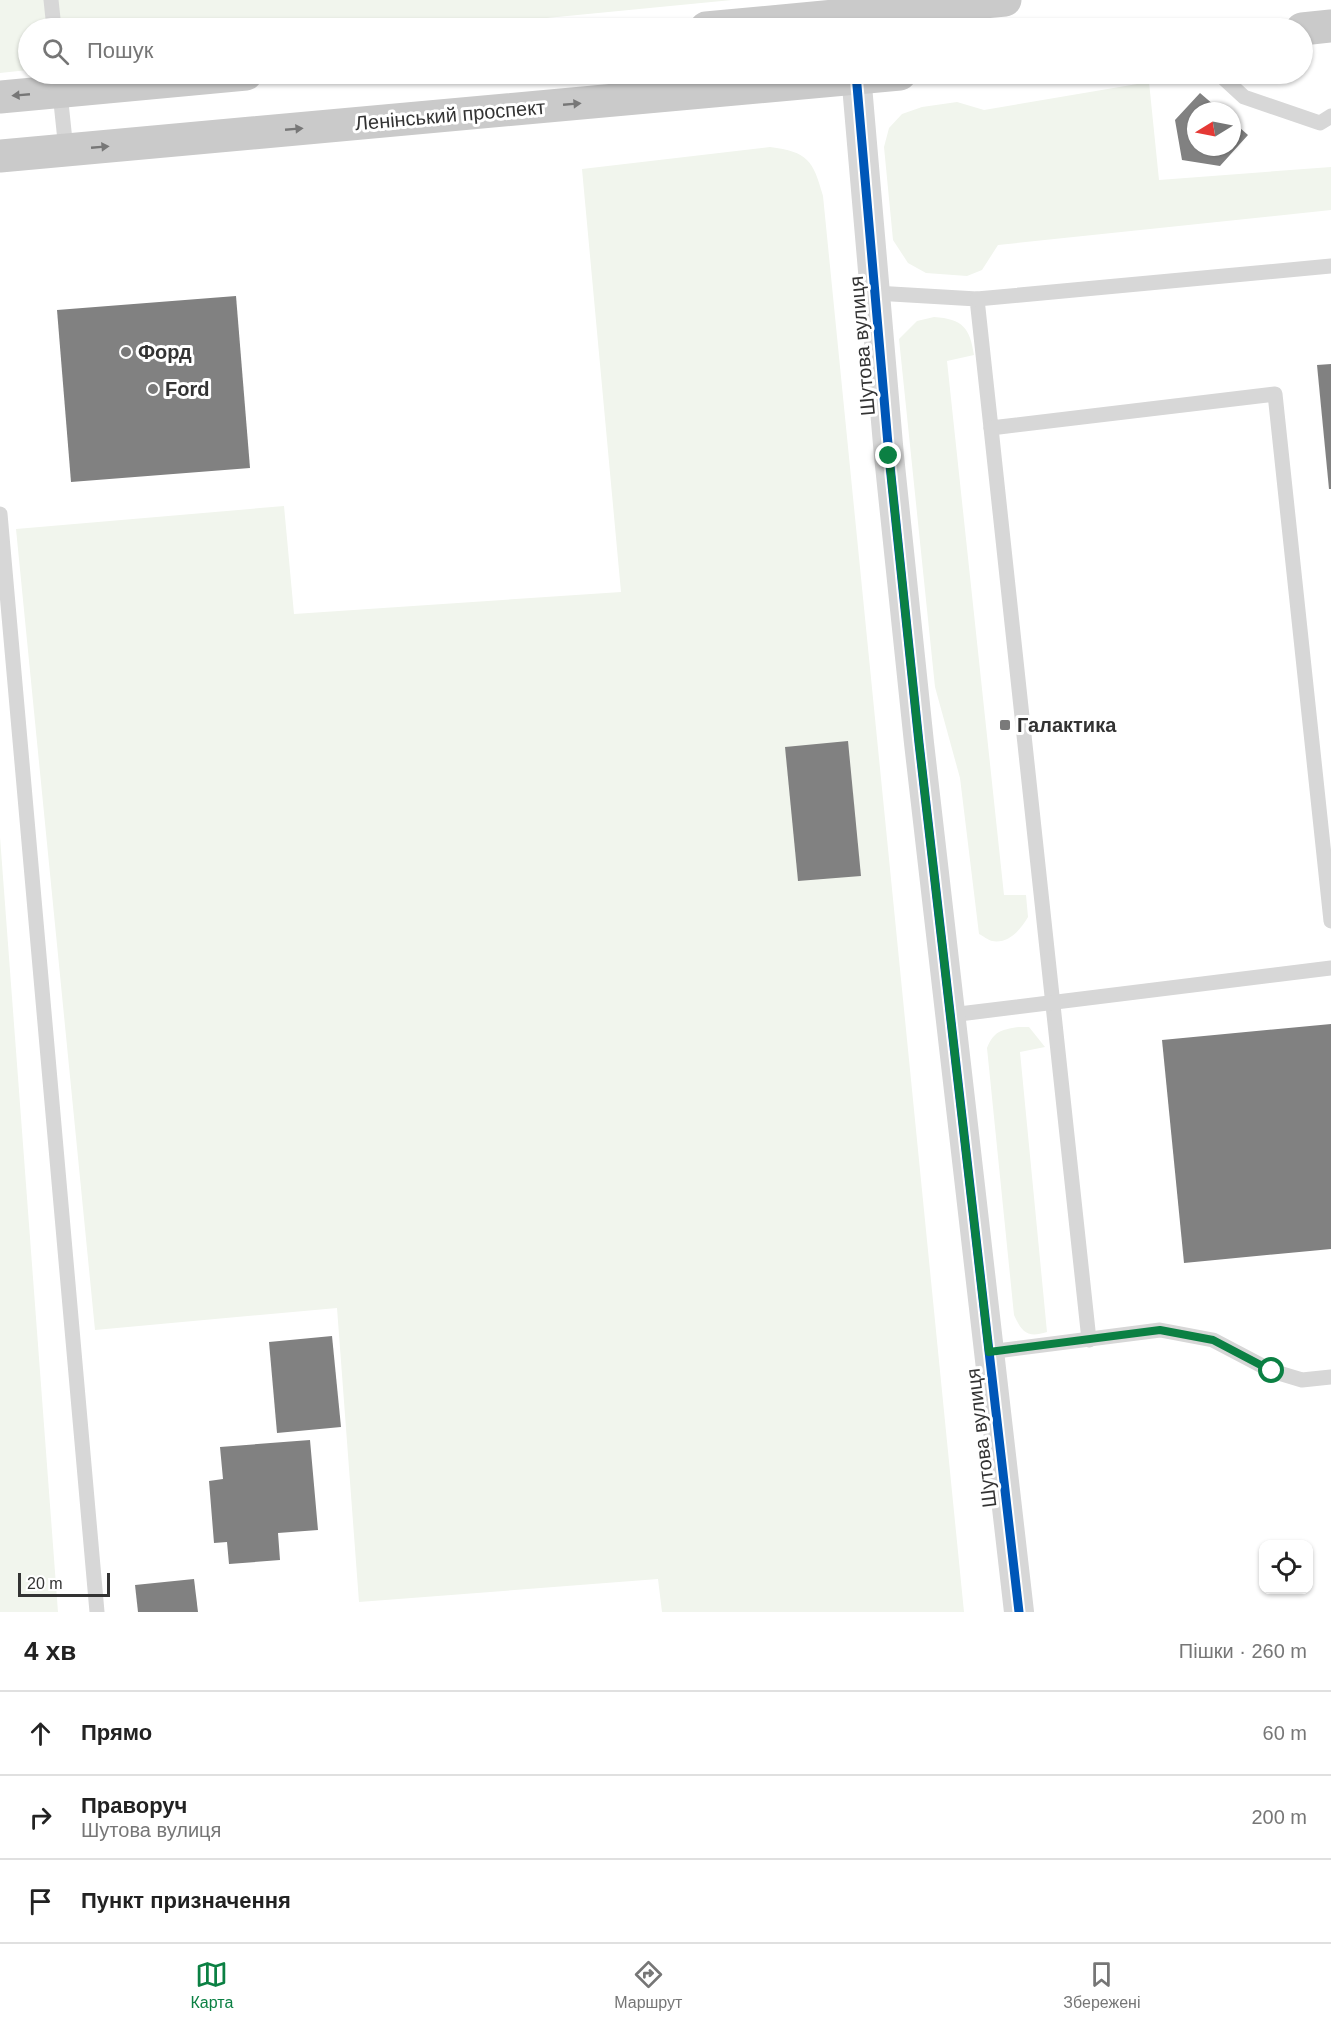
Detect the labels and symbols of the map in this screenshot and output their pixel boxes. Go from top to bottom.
one-way arrow [11,90,30,100]
street label: Ленінський проспект [354,96,546,134]
one-way arrow [563,99,582,109]
north arrow [1187,102,1241,156]
one-way arrow [285,124,304,134]
one-way arrow [91,142,110,151]
street label: Шутова вулиця [845,275,879,417]
place label: Форд [138,341,192,363]
marker: Форд [119,345,133,359]
place label: Ford [165,378,209,400]
marker: Ford [146,382,160,396]
route end [875,442,901,468]
place label: Галактика [1017,714,1117,736]
marker: Галактика [998,718,1012,732]
route start [1258,1357,1284,1383]
street label: Шутова вулиця [962,1367,1000,1509]
scale bar [18,1570,110,1598]

